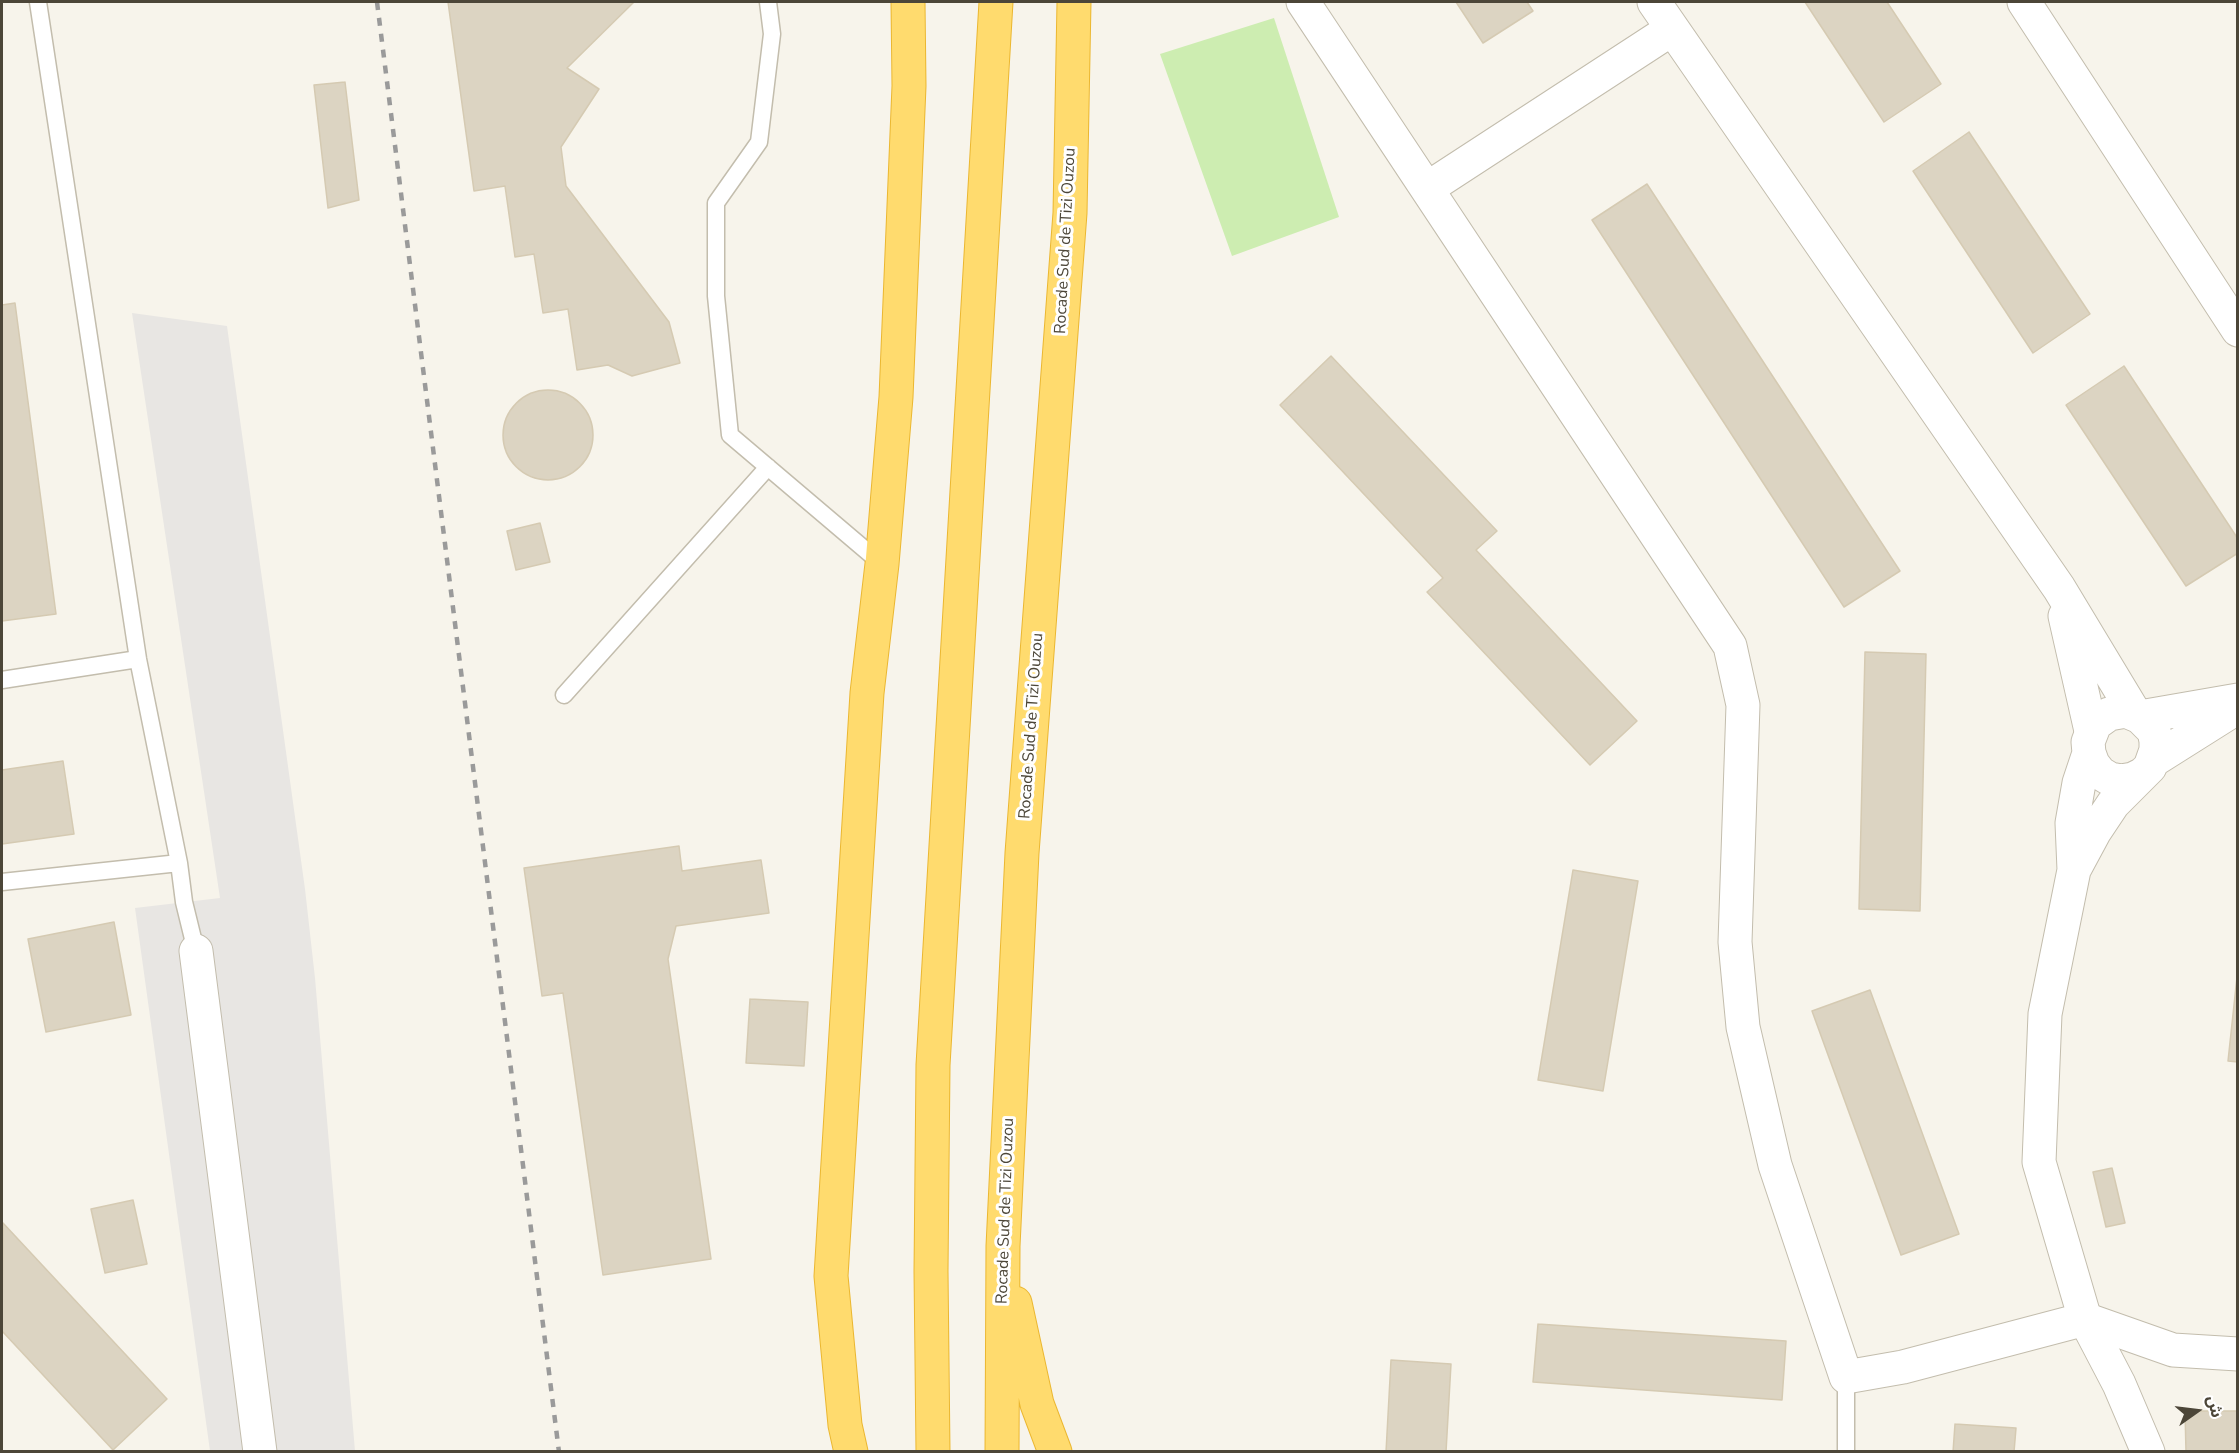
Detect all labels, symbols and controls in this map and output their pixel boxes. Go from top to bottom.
street label: Rocade Sud de Tizi Ouzou [1052,147,1080,335]
street label: Rocade Sud de Tizi Ouzou [1016,632,1048,820]
street label: Rocade Sud de Tizi Ouzou [993,1118,1019,1304]
north arrow [2167,1381,2227,1441]
text: ش [2201,1393,2228,1420]

